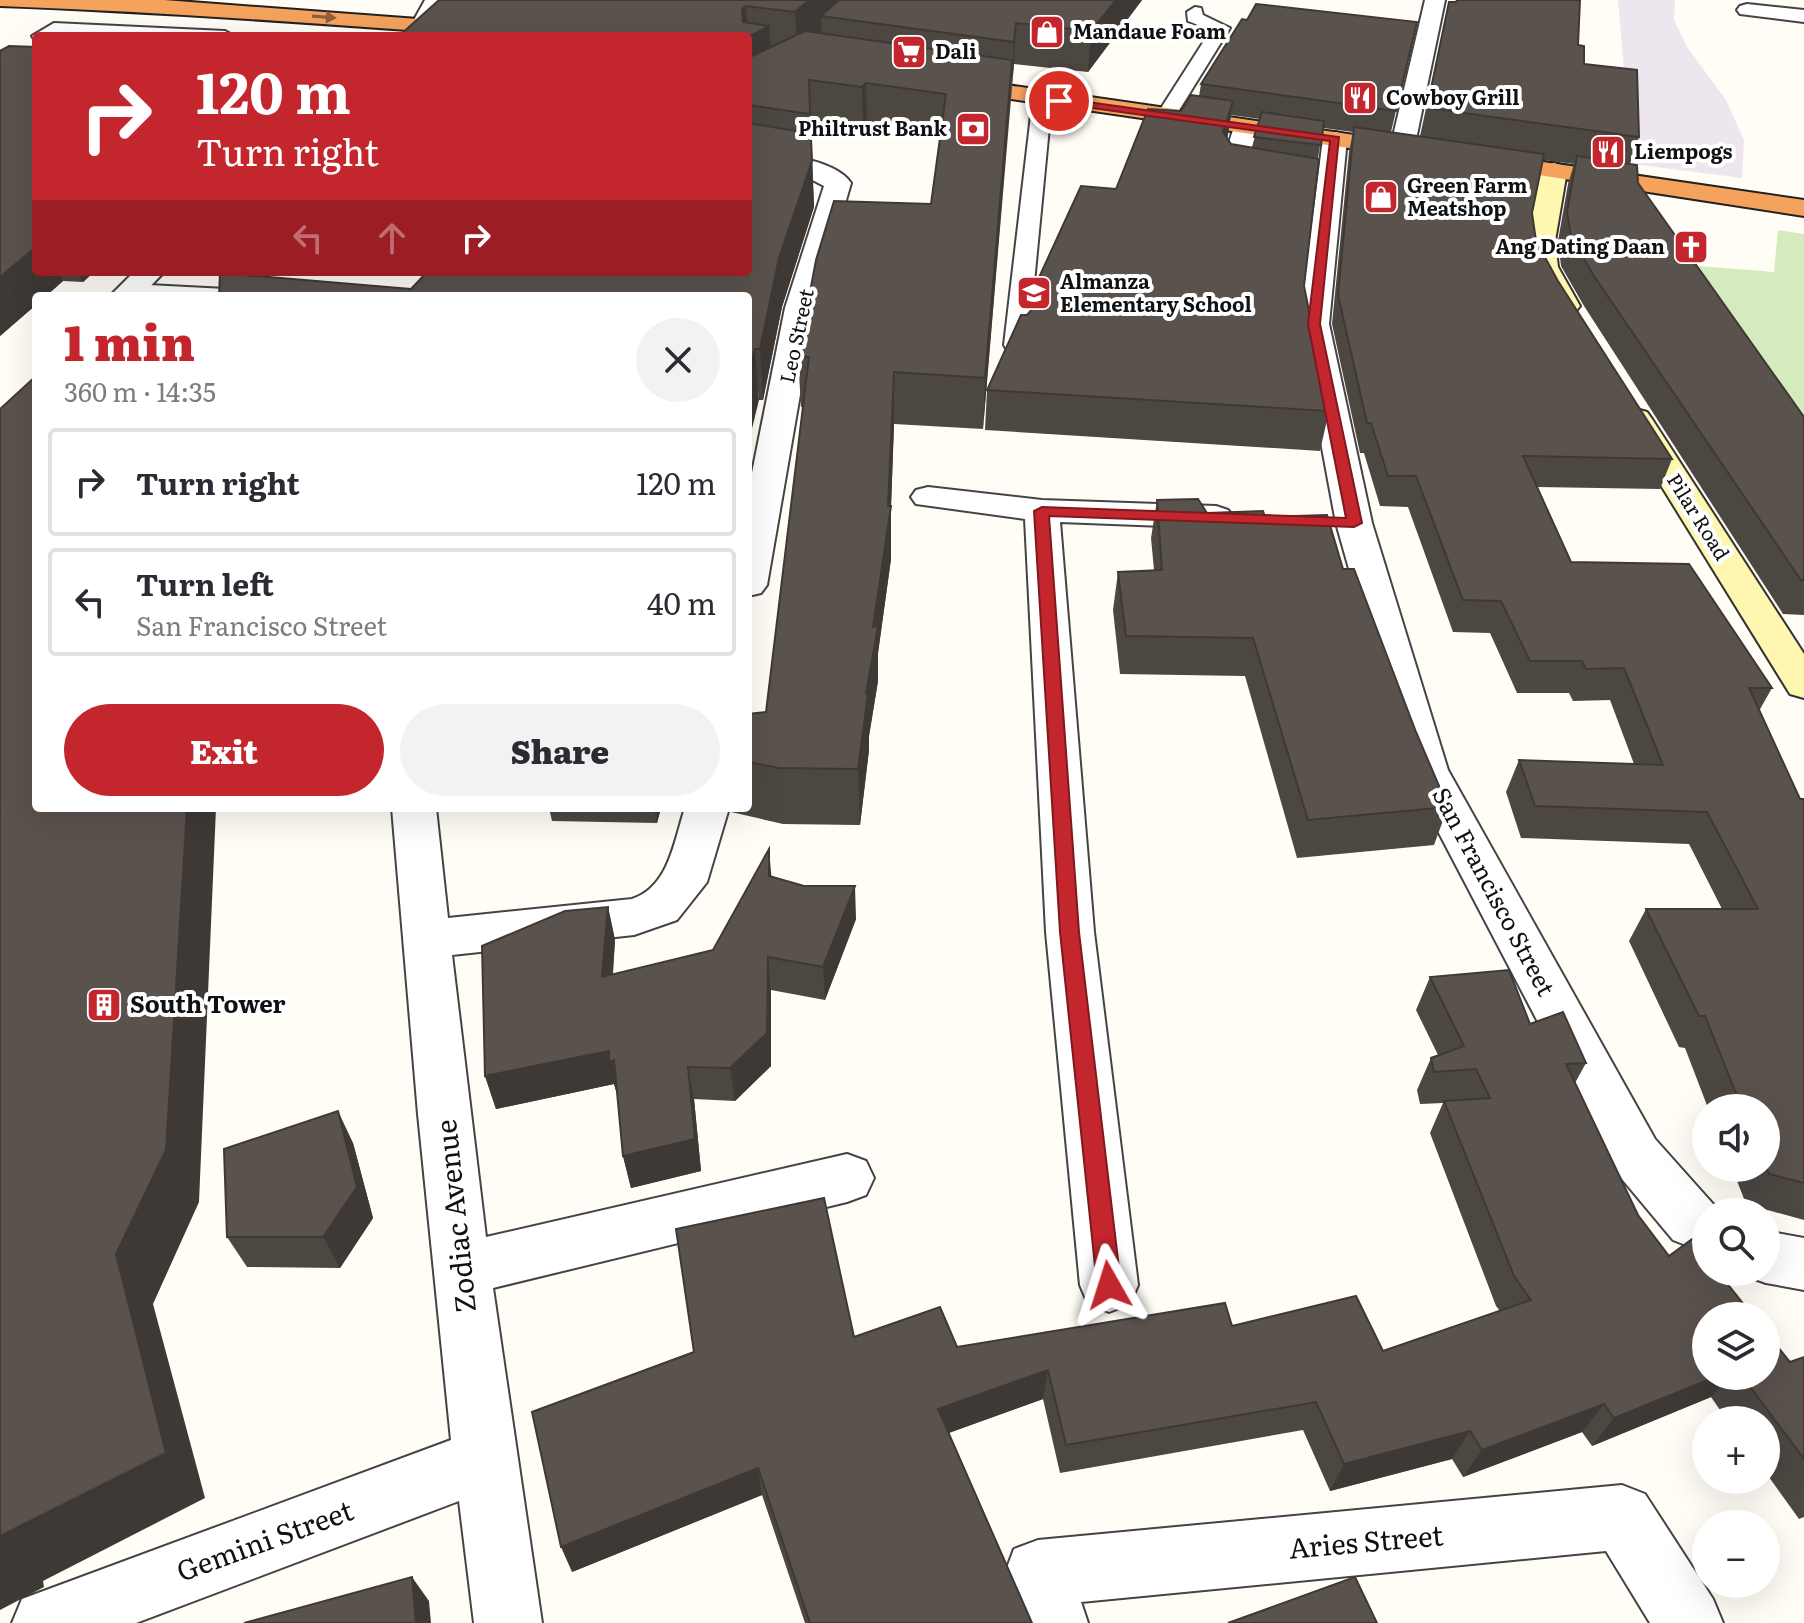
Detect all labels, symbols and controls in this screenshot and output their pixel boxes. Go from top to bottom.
one-way arrow [312,11,337,24]
shop icon: Mandaue Foam [1028,13,1066,51]
place label: Mandaue Foam [1073,15,1226,45]
supermarket icon: Dali [890,33,928,71]
place label: Dali [935,35,977,65]
text: 120 m [196,48,351,131]
icon: right [64,64,168,168]
pin [1025,67,1093,135]
icon: arrive [1037,79,1081,123]
restaurant icon: Cowboy Grill [1341,79,1379,117]
place label: Cowboy Grill [1386,81,1520,111]
bank icon: Philtrust Bank [954,110,992,148]
place label: Philtrust Bank [798,112,948,142]
text: Turn right [196,124,379,177]
restaurant icon: Liempogs [1589,133,1627,171]
place label: Liempogs [1634,135,1733,165]
place label: Green Farm Meatshop [1407,169,1527,222]
shop icon: Green Farm Meatshop [1362,178,1400,216]
icon: left [286,216,330,260]
icon: ahead [370,216,414,260]
icon: right [454,216,498,260]
church icon: Ang Dating Daan [1672,228,1710,266]
place label: Ang Dating Daan [1495,230,1665,260]
place label: Almanza Elementary School [1060,265,1252,318]
school or university icon: Almanza Elementary School [1015,274,1053,312]
street label: Leo Street [770,285,820,386]
text: 1 min [64,305,195,376]
button: close [636,318,720,402]
text: 360 m · 14:35 [64,371,216,410]
icon: right [68,460,112,504]
text: Turn right [136,460,300,504]
text: 120 m [636,460,716,504]
street label: Pilar Road [1661,466,1738,565]
text: Turn left [136,561,274,605]
icon: left [68,580,112,624]
text: 40 m [647,580,716,624]
text: San Francisco Street [136,605,387,644]
button: Exit [64,704,384,796]
button: Share [400,704,720,796]
street label: San Francisco Street [1425,780,1565,1002]
place label: South Tower [130,985,286,1020]
building icon: South Tower [85,986,123,1024]
map controls [1692,1094,1780,1598]
button: sound [1692,1094,1780,1182]
street label: Zodiac Avenue [423,1118,485,1315]
button: search [1692,1198,1780,1286]
position arrow [1067,1243,1151,1327]
button: layers [1692,1302,1780,1390]
button: + [1692,1406,1780,1494]
street label: Gemini Street [170,1487,359,1591]
button: − [1692,1510,1780,1598]
street label: Aries Street [1287,1512,1446,1568]

